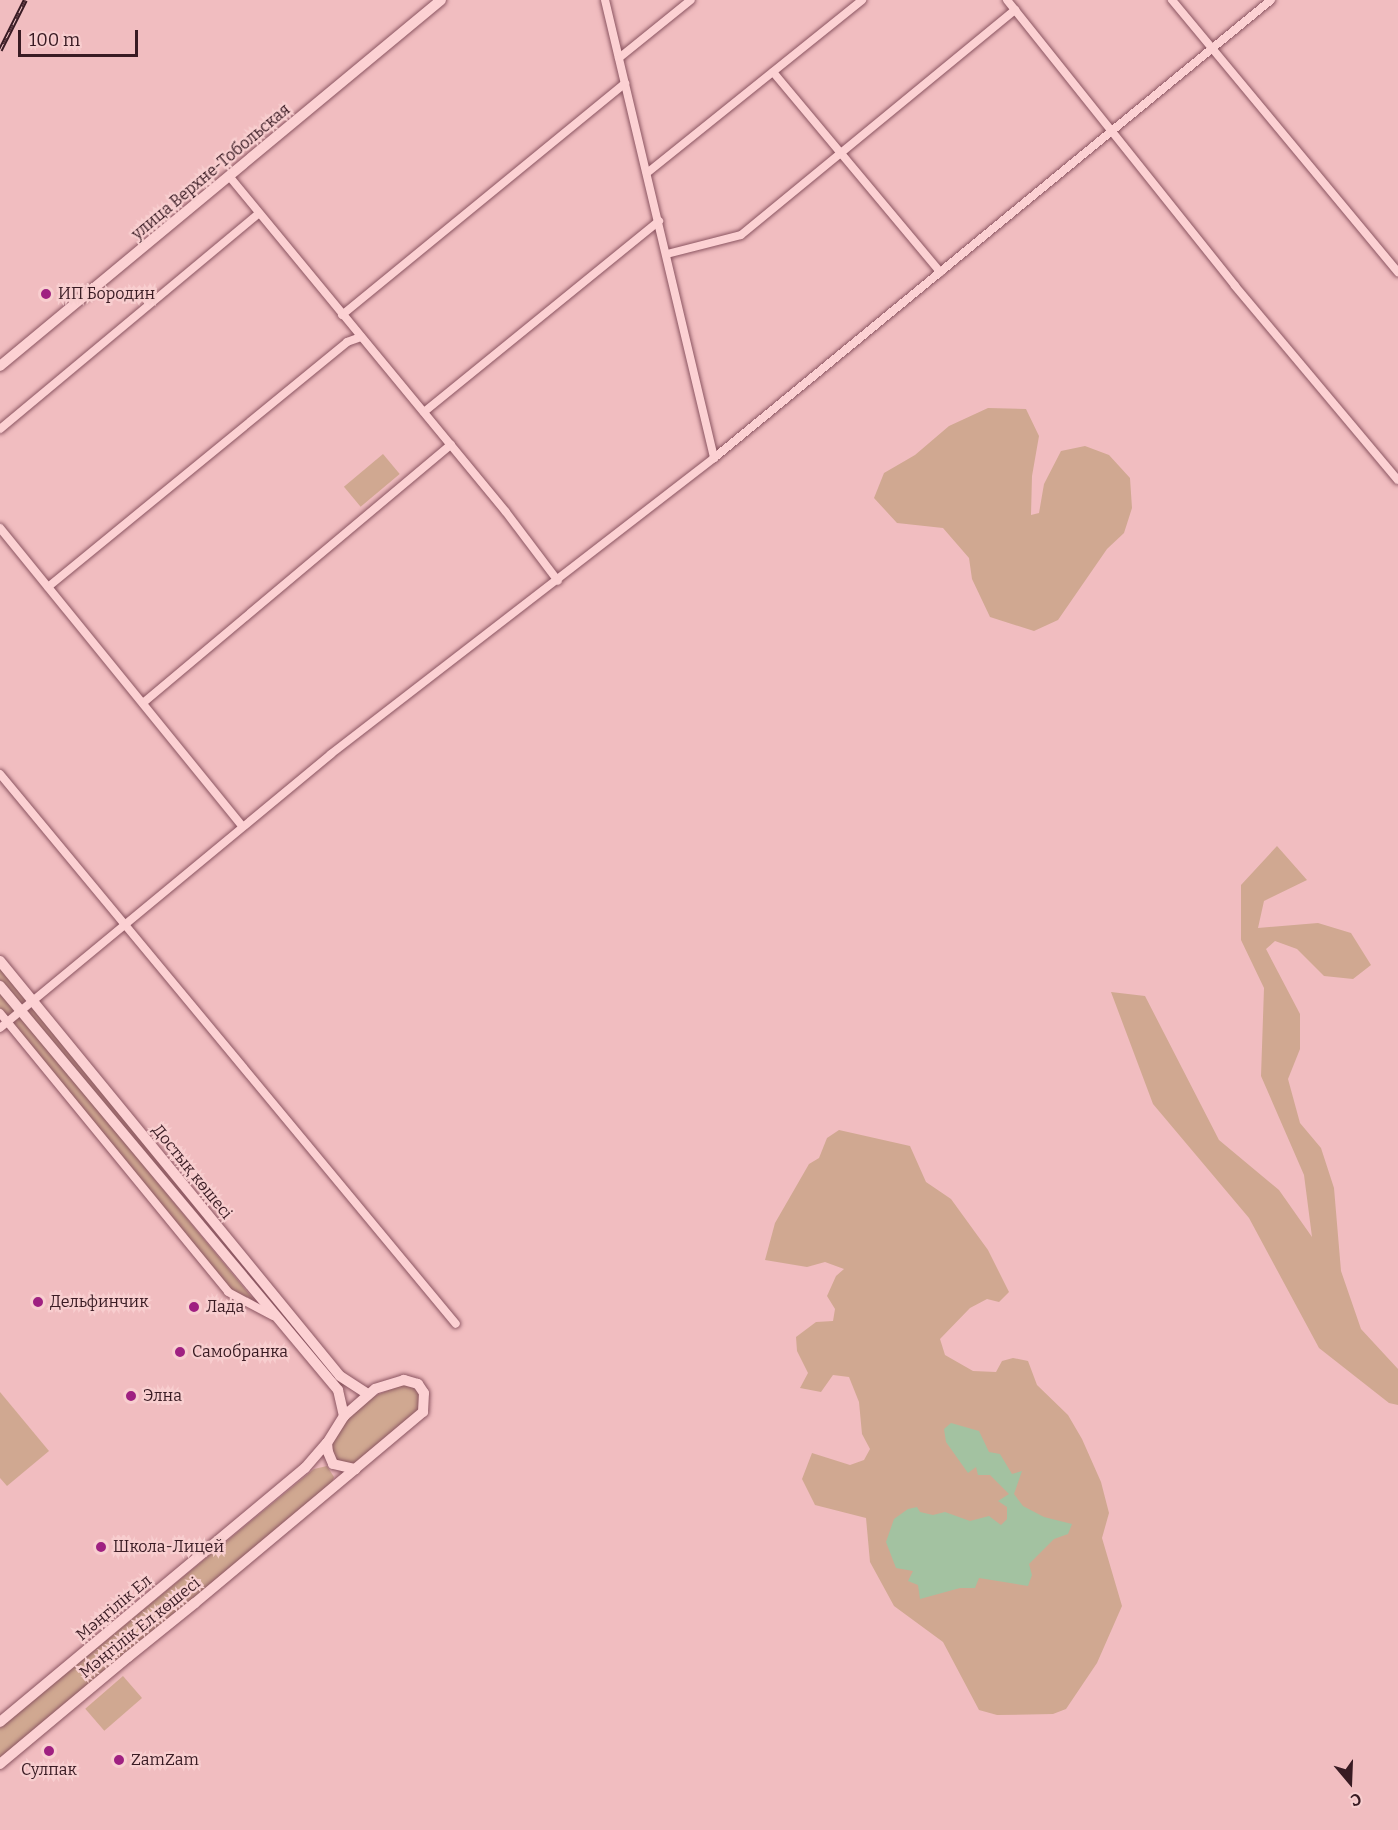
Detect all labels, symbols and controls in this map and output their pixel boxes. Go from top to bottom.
scale bar [21,18,141,56]
text: 100 m [29,29,80,51]
street label: улица Верхне-Тобольская [128,100,294,244]
place label: ИП Бородин [58,284,155,304]
marker: ИП Бородин [39,287,53,301]
street label: Достық көшесі [148,1121,236,1223]
place label: Дельфинчик [50,1292,149,1312]
marker: Дельфинчик [31,1295,45,1309]
place label: Лада [206,1297,244,1317]
marker: Лада [187,1300,201,1314]
place label: Самобранка [192,1342,288,1362]
marker: Самобранка [173,1345,187,1359]
place label: Элна [143,1386,182,1406]
marker: Элна [124,1389,138,1403]
place label: Школа-Лицей [113,1537,224,1557]
marker: Школа-Лицей [94,1540,108,1554]
street label: Мәңгілік Ел [72,1571,156,1645]
street label: Мәңгілік Ел көшесі [76,1574,204,1682]
marker: Сулпак [42,1744,56,1758]
place label: ZamZam [131,1750,199,1770]
north arrow [1320,1752,1380,1812]
marker: ZamZam [112,1753,126,1767]
place label: Сулпак [21,1760,77,1780]
text: С [1348,1789,1364,1810]

